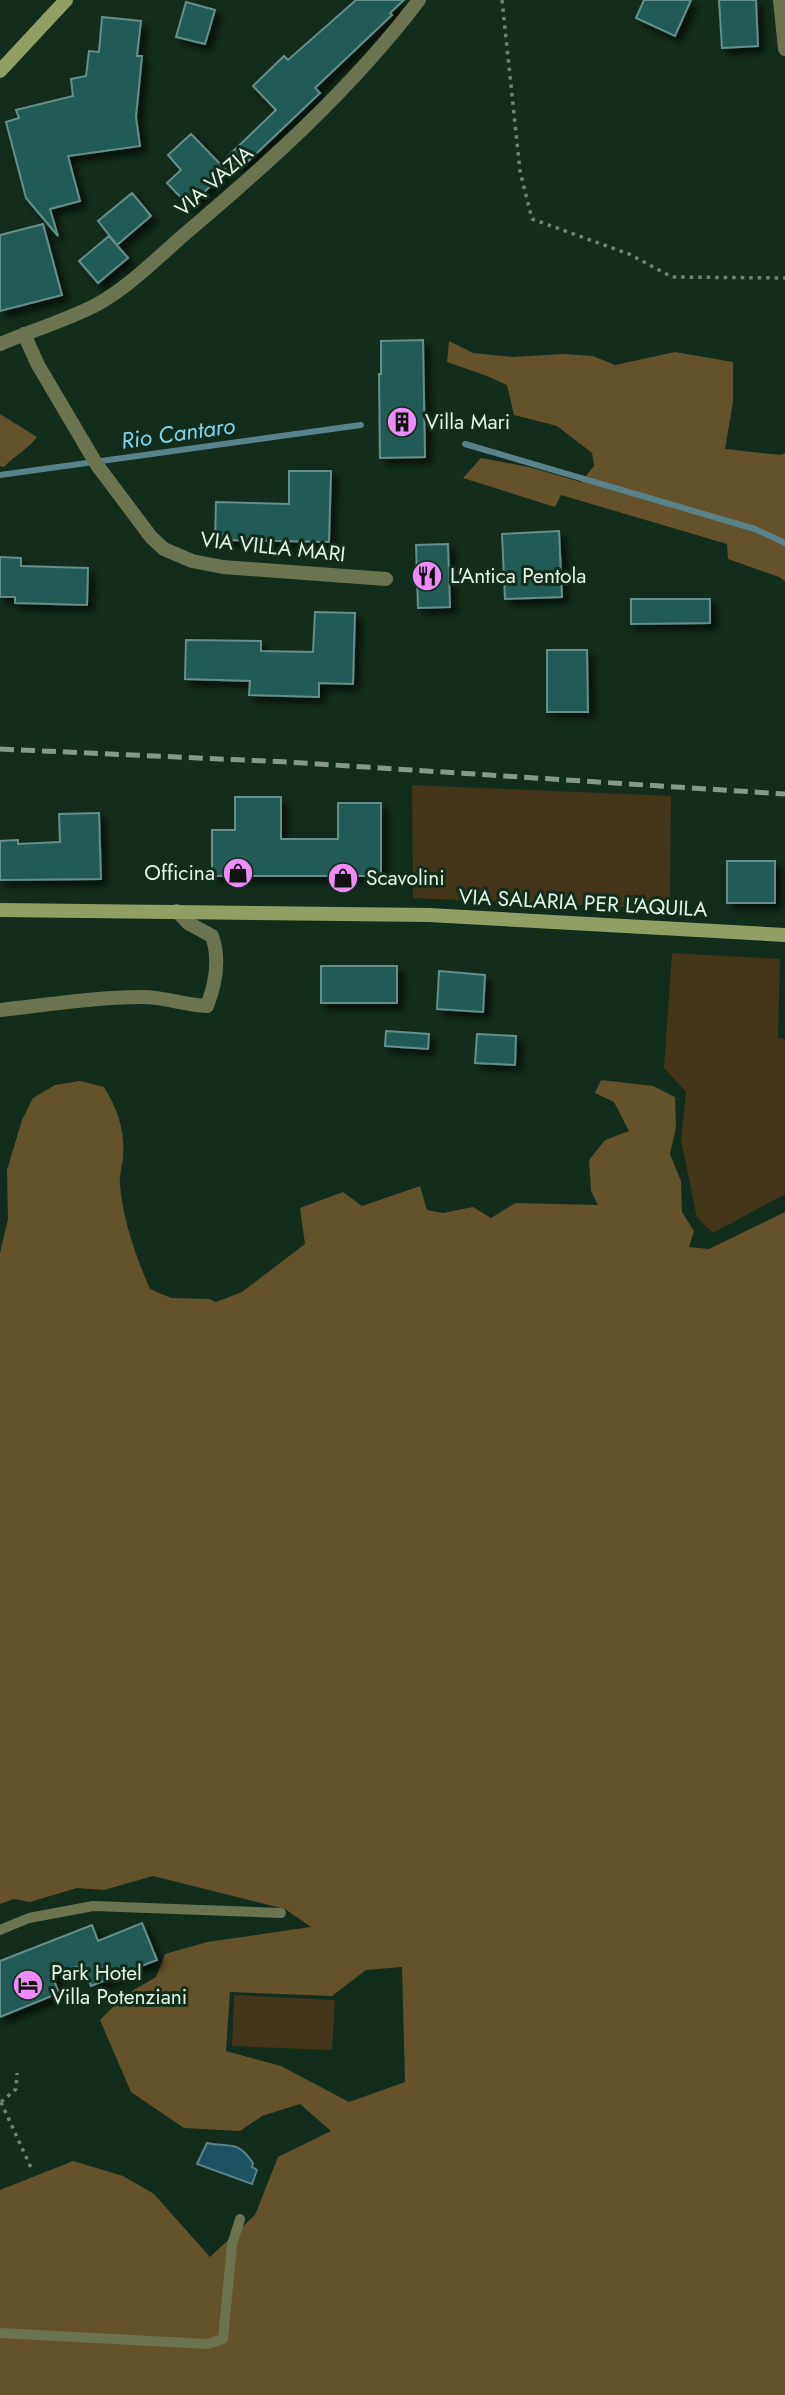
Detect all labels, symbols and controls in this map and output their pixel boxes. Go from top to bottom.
street label: VIA VAZIA [168,138,260,224]
building icon: Villa Mari [385,405,419,439]
place label: Villa Mari [425,407,510,437]
water label: Rio Cantaro [119,408,238,458]
street label: VIA VILLA MARI [199,524,347,570]
restaurant icon: L'Antica Pentola [410,559,444,593]
place label: L'Antica Pentola [450,561,586,591]
shop icon: Officina [221,856,255,890]
place label: Officina [144,858,215,888]
shop icon: Scavolini [326,861,360,895]
place label: Scavolini [366,863,445,893]
street label: VIA SALARIA PER L'AQUILA [458,882,708,925]
place label: Park Hotel Villa Potenziani [51,1958,187,2012]
hotel icon: Park Hotel Villa Potenziani [11,1968,45,2002]

